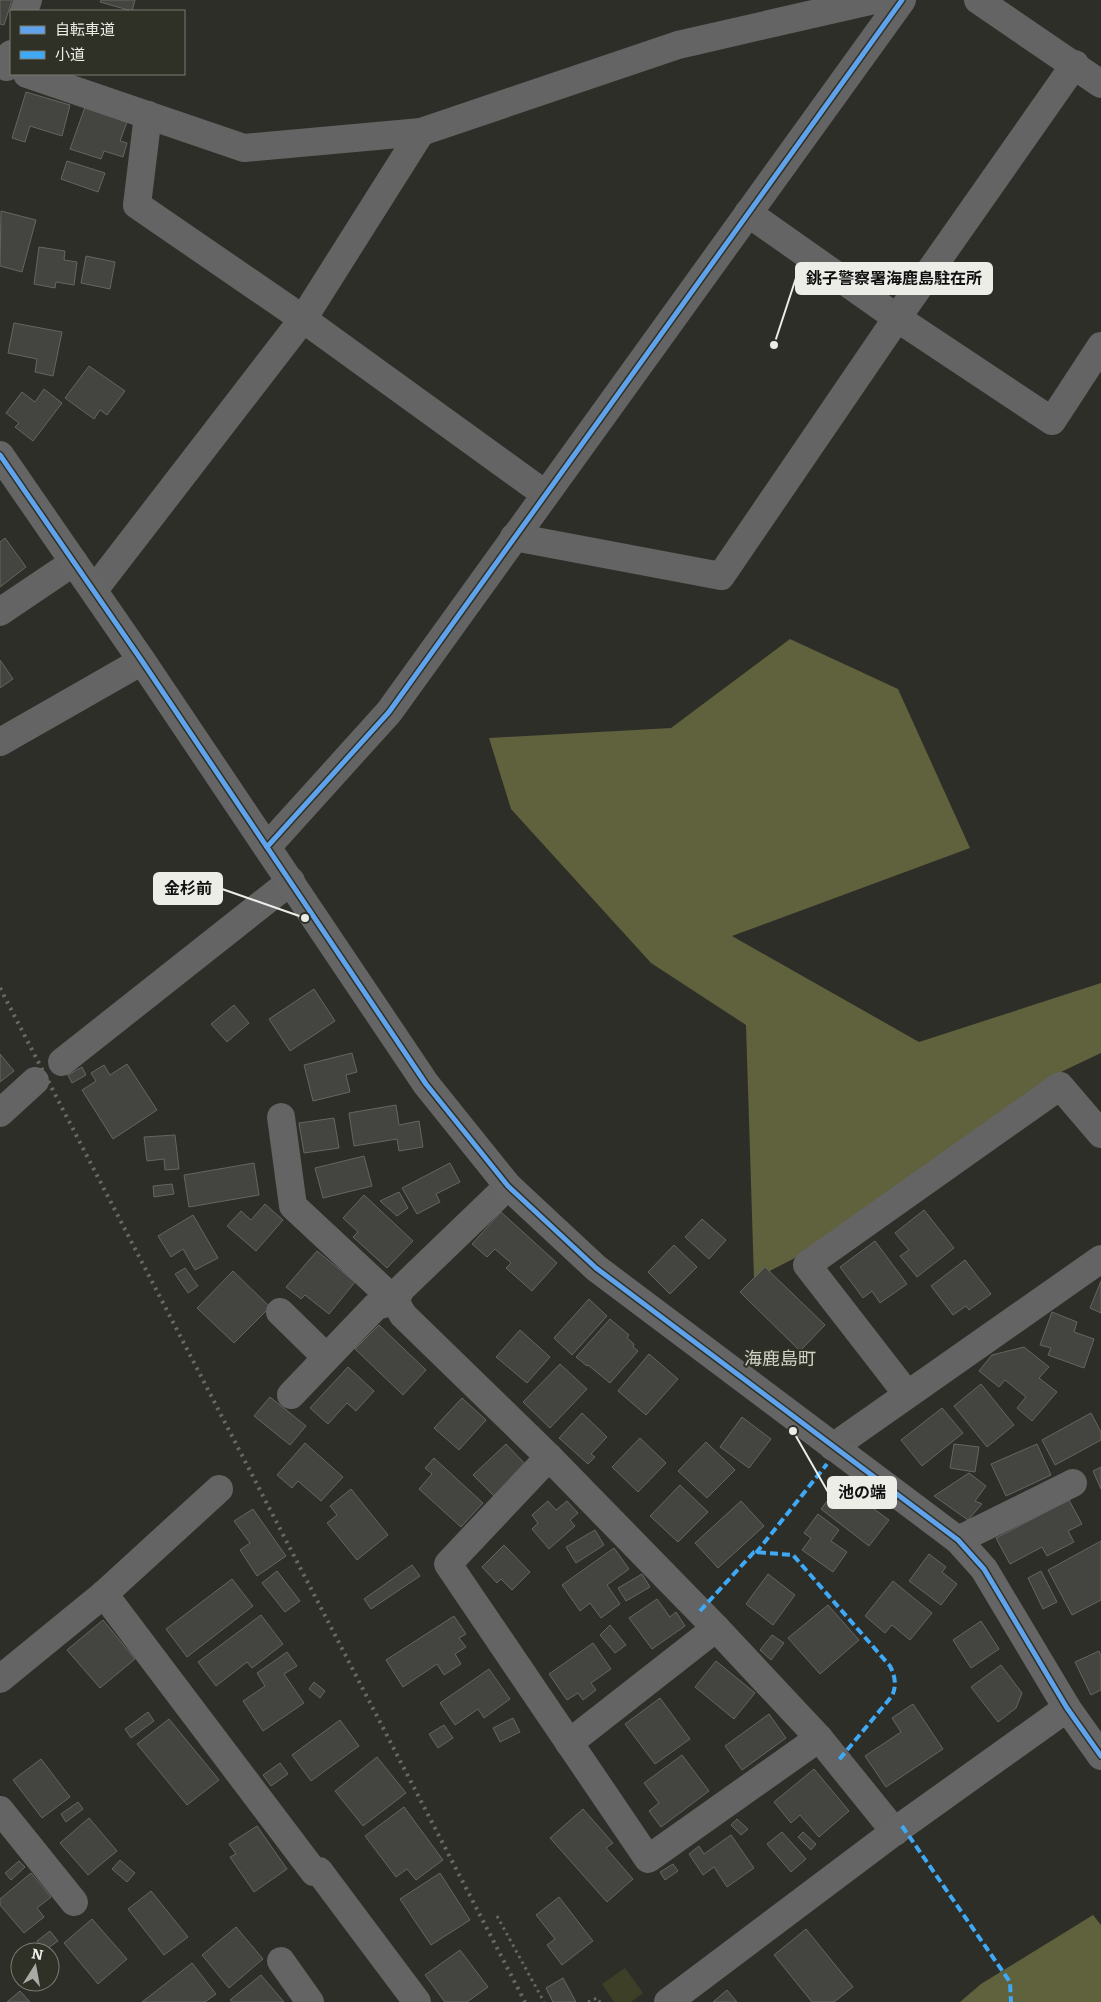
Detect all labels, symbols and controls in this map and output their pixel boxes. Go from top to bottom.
legend [10,10,185,75]
text: 自転車道 [55,17,115,40]
text: 小道 [55,42,85,65]
callout: 銚子警察署海鹿島駐在所 [796,263,992,294]
text: 銚子警察署海鹿島駐在所 [806,265,982,289]
callout: 金杉前 [154,873,222,904]
text: 金杉前 [164,875,212,899]
district label: 海鹿島町 [744,1344,816,1371]
callout: 池の端 [828,1477,896,1508]
text: 池の端 [838,1479,886,1503]
north arrow [10,1942,60,1992]
text: N [30,1942,46,1964]

